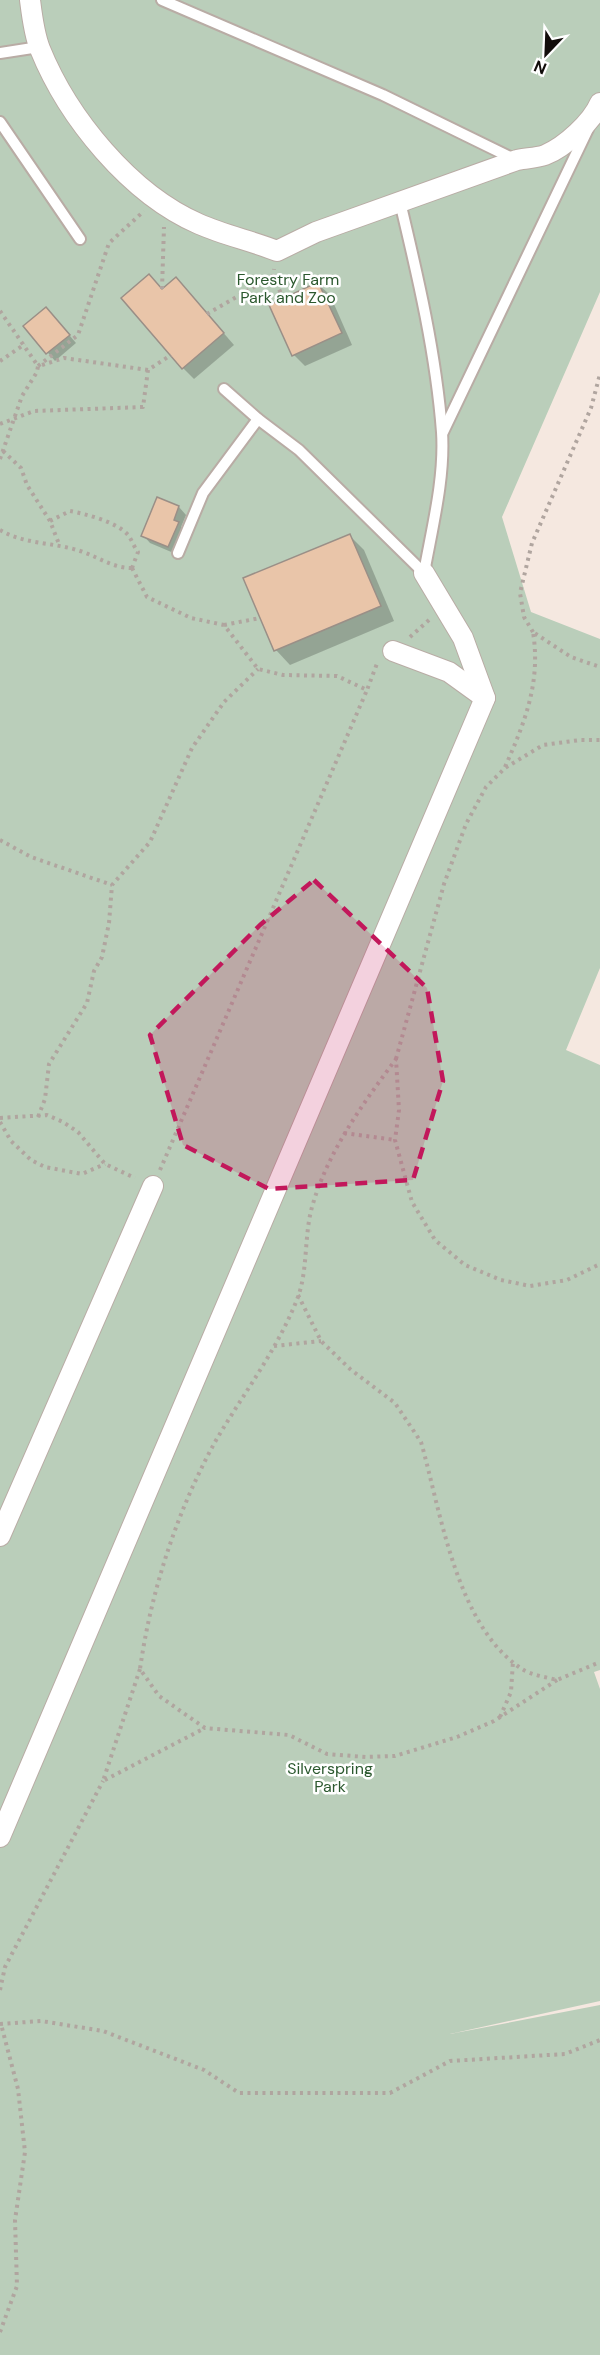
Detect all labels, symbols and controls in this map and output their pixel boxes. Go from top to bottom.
north arrow [516,24,576,84]
text: N [531,55,550,79]
park label: Forestry Farm Park and Zoo [237,269,339,308]
park label: Silverspring Park [287,1758,373,1797]

